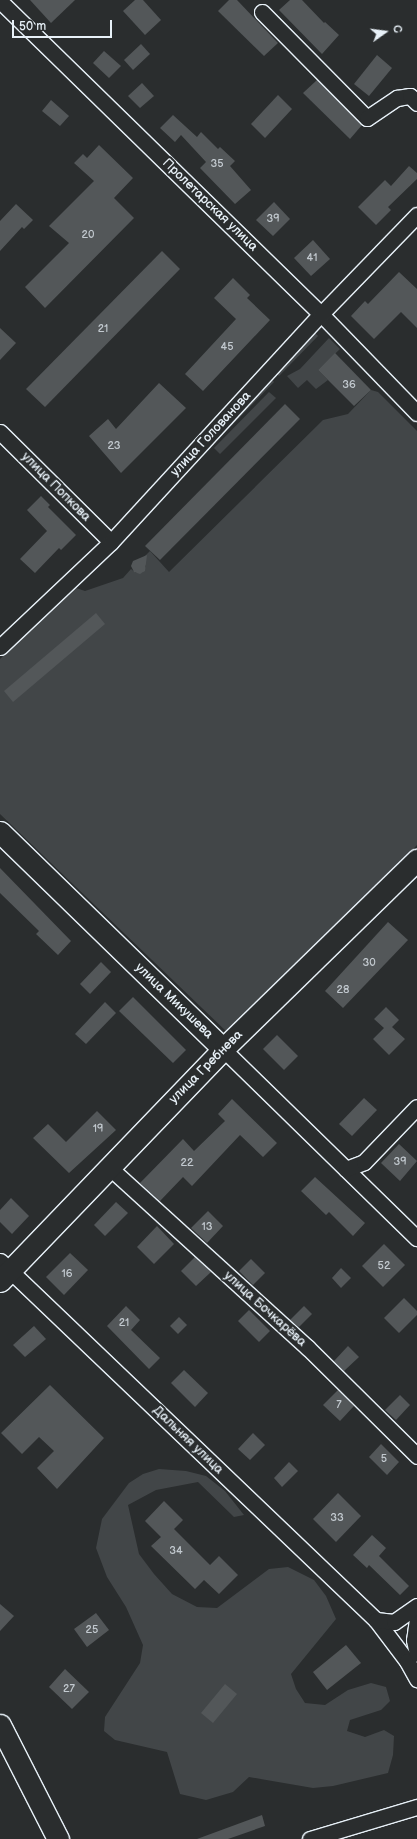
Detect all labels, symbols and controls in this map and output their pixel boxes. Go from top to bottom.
scale bar [14,12,114,38]
north arrow [365,12,405,52]
text: 50 m [19,19,46,34]
text: С [390,24,404,34]
street label: Пролетарская улица [159,155,261,255]
house number: 35 [210,157,224,171]
house number: 39 [266,212,280,226]
house number: 20 [82,228,94,242]
house number: 41 [307,251,317,265]
house number: 21 [98,322,108,336]
house number: 45 [220,340,234,354]
house number: 36 [342,378,356,392]
street label: улица Голованова [168,388,254,480]
house number: 23 [107,439,121,453]
street label: улица Попкова [18,449,94,525]
house number: 30 [362,956,376,970]
street label: улица Микушева [132,960,216,1042]
house number: 28 [337,983,349,997]
street label: улица Гребнева [166,1027,246,1107]
house number: 19 [93,1122,103,1136]
house number: 39 [393,1155,407,1169]
house number: 22 [181,1156,193,1170]
house number: 13 [201,1220,213,1234]
house number: 52 [378,1259,390,1273]
house number: 16 [62,1267,72,1281]
street label: улица Бочкарёва [221,1268,309,1350]
house number: 21 [119,1316,129,1330]
house number: 7 [336,1398,342,1412]
street label: Дальняя улица [150,1402,226,1478]
house number: 5 [381,1452,387,1466]
house number: 33 [330,1511,344,1525]
house number: 34 [169,1544,183,1558]
house number: 25 [86,1623,98,1637]
house number: 27 [63,1682,75,1696]

